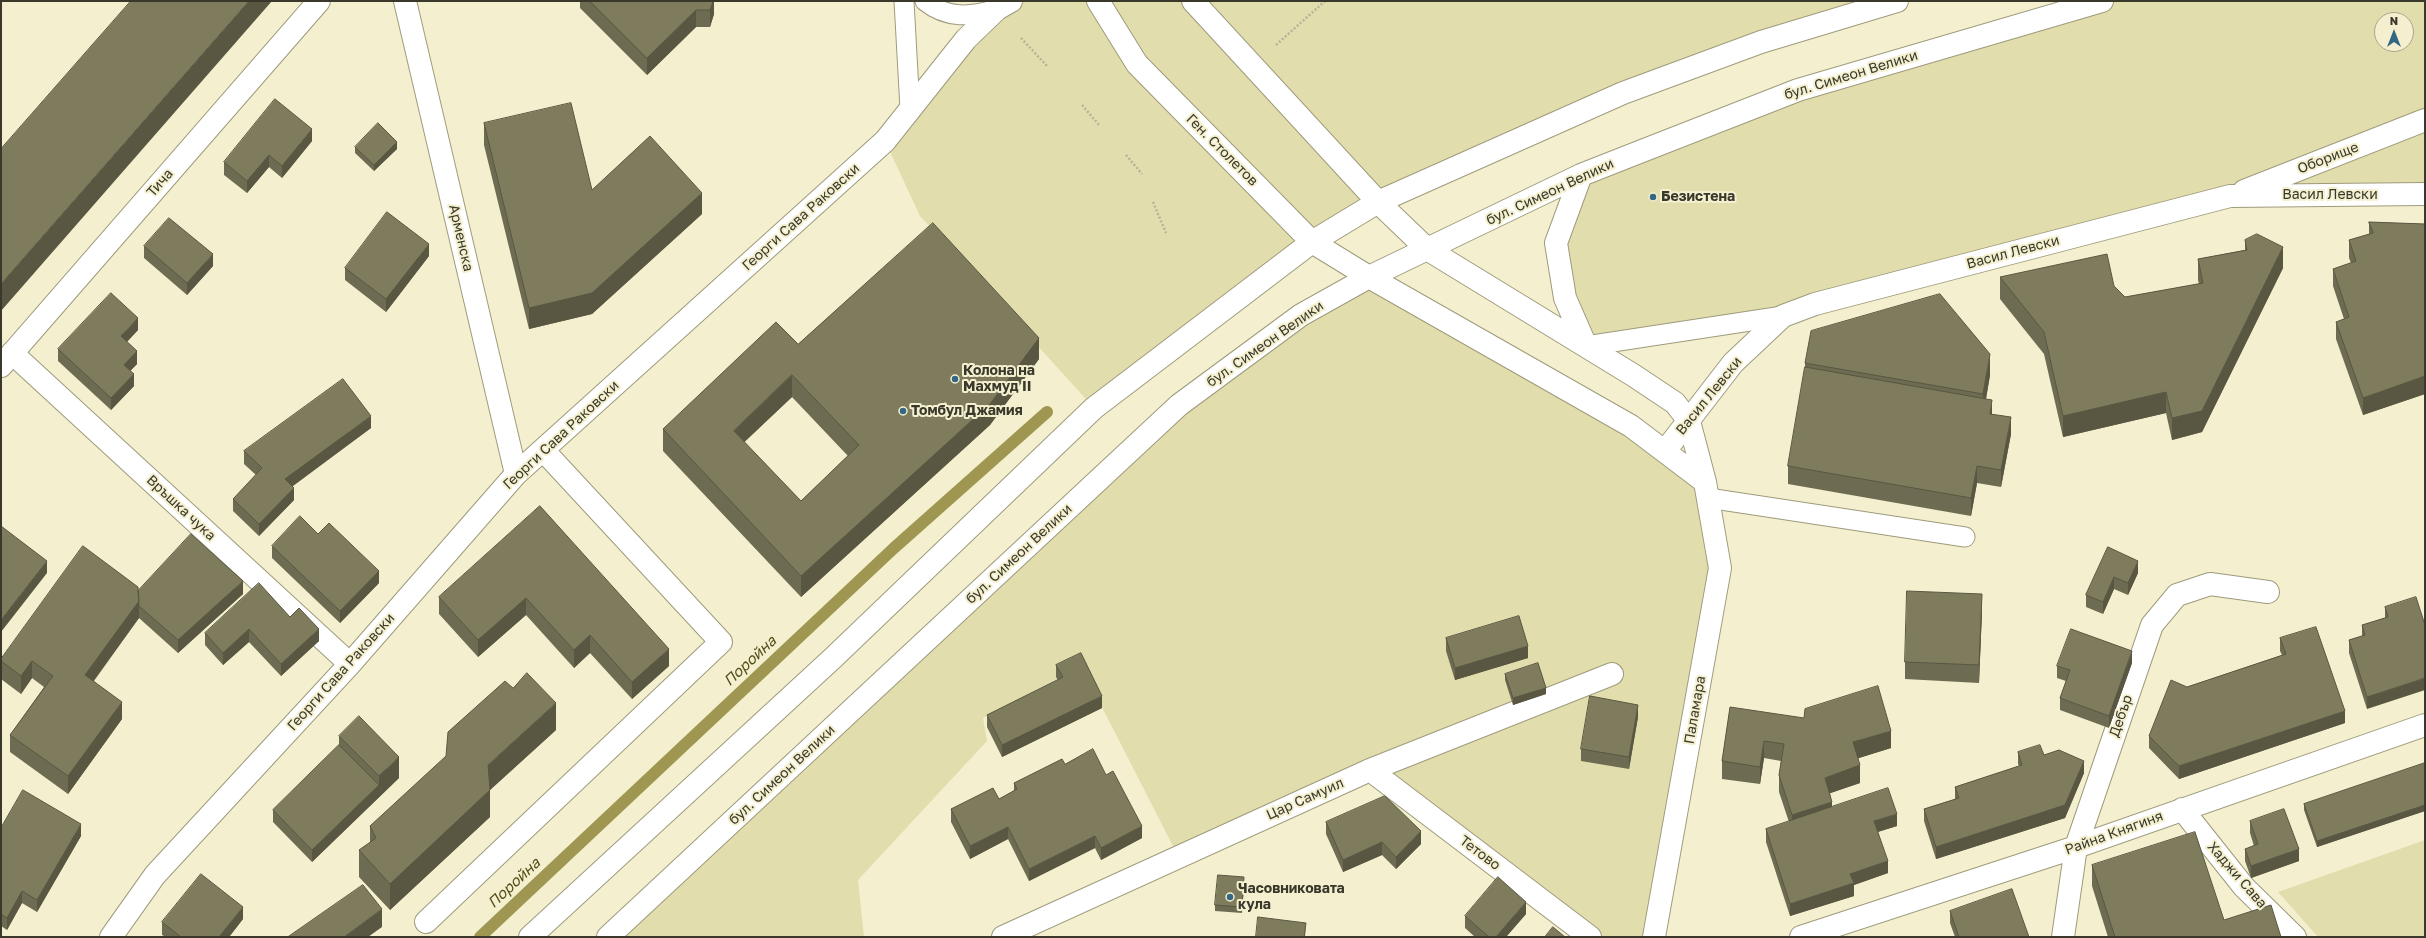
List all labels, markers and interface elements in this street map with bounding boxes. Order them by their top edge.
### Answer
north arrow [2374,12,2414,52]
text: N [2390,14,2398,27]
street label: бул. Симеон Велики [1782,47,1920,103]
street label: Ген. Столетов [1183,111,1261,189]
street label: Оборище [2295,139,2361,177]
street label: бул. Симеон Велики [1484,155,1616,229]
street label: Георги Сава Раковски [739,160,863,274]
street label: Тича [143,166,177,200]
street label: Васил Левски [2282,187,2378,203]
place label: Безистена [1661,189,1735,205]
marker: Безистена [1648,192,1658,202]
street label: Арменска [445,203,477,273]
street label: Васил Левски [1965,232,2061,272]
street label: бул. Симеон Велики [1203,297,1327,391]
street label: Васил Левски [1672,354,1746,438]
place label: Колона на Махмуд II [963,363,1035,396]
marker: Колона на Махмуд II [950,374,960,384]
street label: Георги Сава Раковски [500,377,622,493]
place label: Томбул Джамия [911,403,1023,419]
marker: Томбул Джамия [898,406,908,416]
street label: Връшка чука [143,472,219,544]
street label: бул. Симеон Велики [962,500,1076,608]
street label: Георги Сава Раковски [284,610,398,734]
water label: Поройна [720,632,780,690]
street label: Паламара [1681,675,1709,745]
street label: Дебър [2106,693,2136,739]
street label: бул. Симеон Велики [725,721,839,829]
street label: Цар Самуил [1264,774,1346,824]
street label: Райна Княгиня [2063,807,2165,859]
street label: Тетово [1456,832,1504,874]
street label: Хаджи Сава [2204,839,2270,911]
water label: Поройна [484,854,544,912]
place label: Часовниковата кула [1238,881,1345,914]
marker: Часовниковата кула [1225,892,1235,902]

